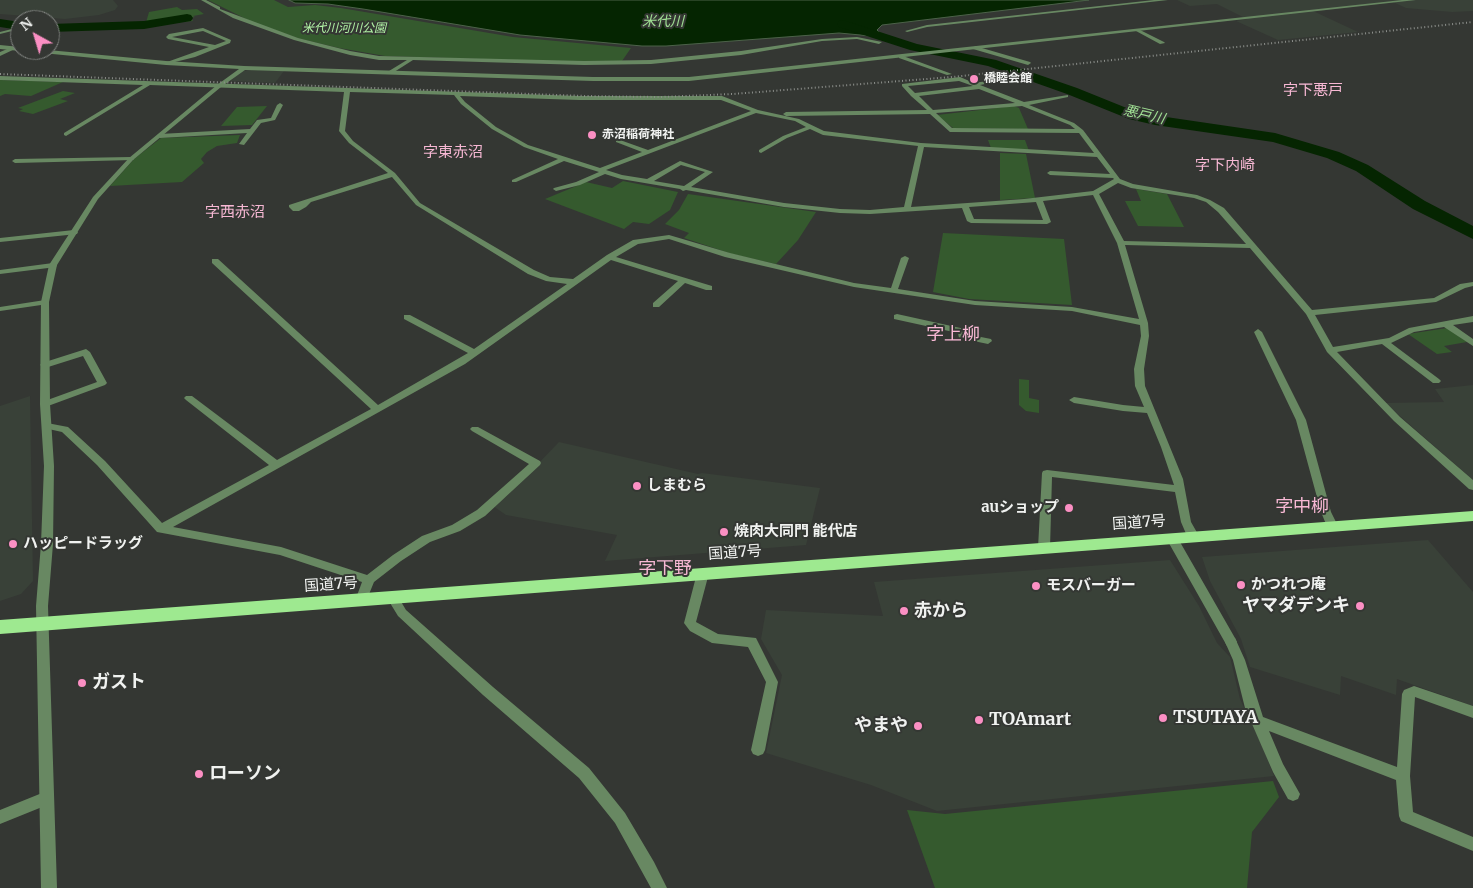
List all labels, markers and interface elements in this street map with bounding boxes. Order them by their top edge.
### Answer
north arrow [10,10,60,60]
text: N [16,14,36,35]
water label: 米代川 [642,14,684,30]
park label: 米代川河川公園 [302,22,386,36]
place label: 橋睦会館 [984,72,1032,86]
marker: 橋睦会館 [968,73,980,85]
district label: 字下悪戸 [1283,82,1343,100]
water label: 悪戸川 [1122,102,1166,128]
place label: 赤沼稲荷神社 [602,128,674,142]
marker: 赤沼稲荷神社 [586,129,598,141]
district label: 字東赤沼 [423,144,483,162]
district label: 字下内崎 [1195,157,1255,175]
district label: 字西赤沼 [205,204,265,222]
district label: 字上柳 [926,324,980,346]
place label: しまむら [647,477,707,495]
marker: しまむら [631,480,643,492]
district label: 字中柳 [1275,496,1329,518]
place label: auショップ [981,499,1059,517]
marker: auショップ [1063,502,1075,514]
street label: 国道7号 [1112,512,1166,534]
place label: 焼肉大同門 能代店 [734,523,858,541]
marker: 焼肉大同門 能代店 [718,526,730,538]
place label: ハッピードラッグ [23,535,143,553]
marker: ハッピードラッグ [7,538,19,550]
street label: 国道7号 [708,542,762,564]
district label: 字下野 [638,558,692,580]
street label: 国道7号 [304,574,358,596]
place label: かつれつ庵 [1251,576,1326,594]
place label: モスバーガー [1046,577,1136,595]
marker: かつれつ庵 [1235,579,1247,591]
marker: モスバーガー [1030,580,1042,592]
place label: ヤマダデンキ [1242,595,1350,617]
place label: 赤から [914,600,968,622]
marker: ヤマダデンキ [1354,600,1366,612]
marker: 赤から [898,605,910,617]
place label: ガスト [92,672,146,694]
marker: ガスト [76,677,88,689]
place label: TSUTAYA [1173,707,1258,729]
place label: TOAmart [989,709,1071,731]
marker: TSUTAYA [1157,712,1169,724]
marker: TOAmart [973,714,985,726]
place label: やまや [854,715,908,737]
marker: やまや [912,720,924,732]
place label: ローソン [209,763,281,785]
marker: ローソン [193,768,205,780]

